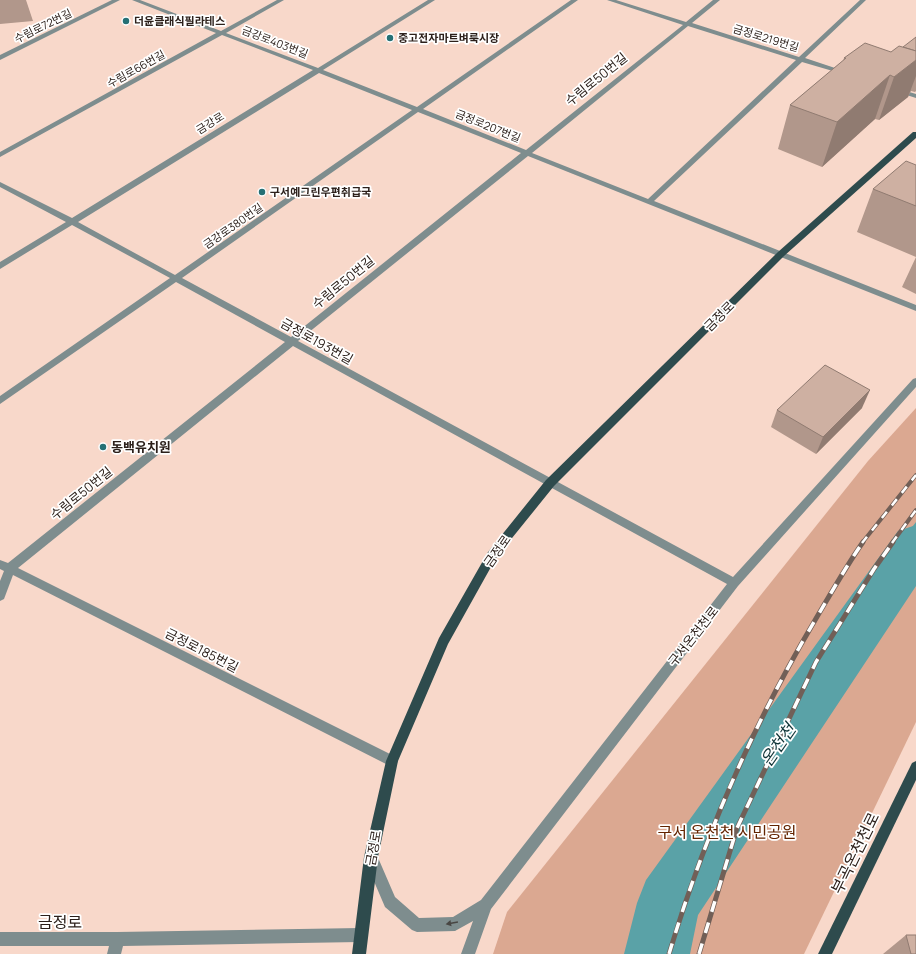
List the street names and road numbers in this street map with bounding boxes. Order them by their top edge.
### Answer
street label: 수림로72번길 [11,5,74,46]
street label: 금정로219번길 [731,20,801,55]
street label: 금강로403번길 [240,22,310,61]
street label: 수림로66번길 [104,46,167,91]
street label: 수림로50번길 [561,48,631,110]
street label: 금정로207번길 [453,106,523,145]
street label: 금강로 [193,108,227,137]
street label: 금강로380번길 [200,199,266,252]
street label: 수림로50번길 [308,251,378,313]
street label: 금정로 [700,297,738,335]
street label: 금정로193번길 [278,314,356,368]
street label: 수림로50번길 [46,462,116,524]
street label: 금정로 [479,531,515,571]
street label: 구서온천천로 [664,602,722,670]
street label: 금정로185번길 [162,624,242,676]
street label: 부곡온천천로 [826,808,884,898]
street label: 금정로 [361,829,385,867]
street label: 금정로 [38,911,82,933]

